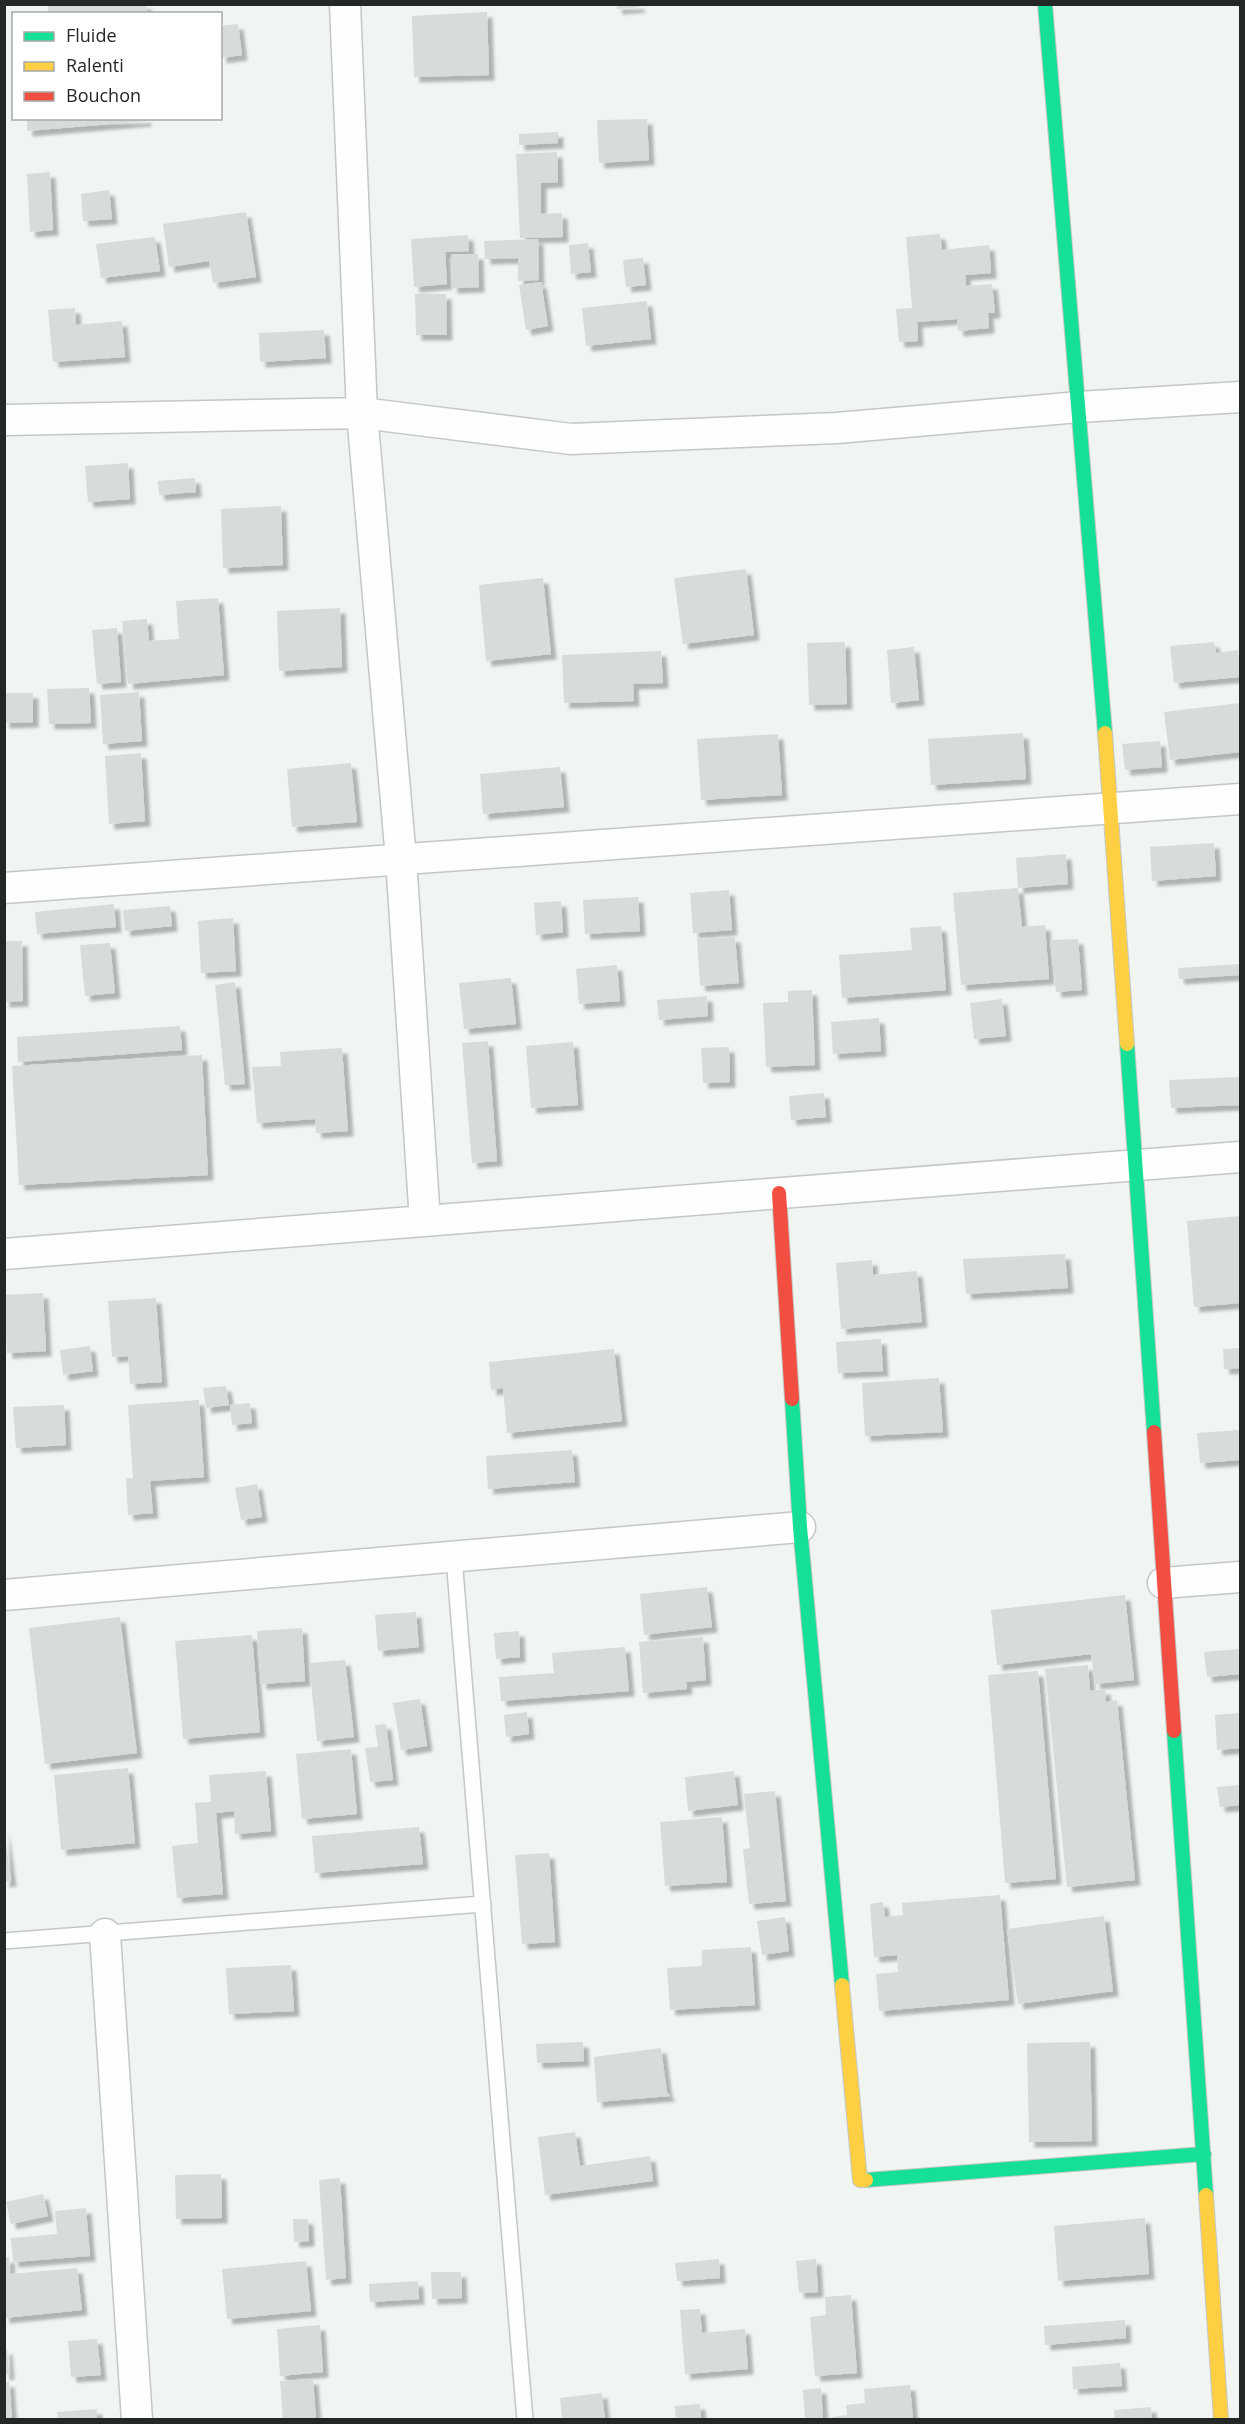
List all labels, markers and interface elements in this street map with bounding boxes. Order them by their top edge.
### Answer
legend [12,12,222,120]
text: Fluide [66,23,117,47]
text: Ralenti [66,53,124,77]
text: Bouchon [66,83,141,107]

